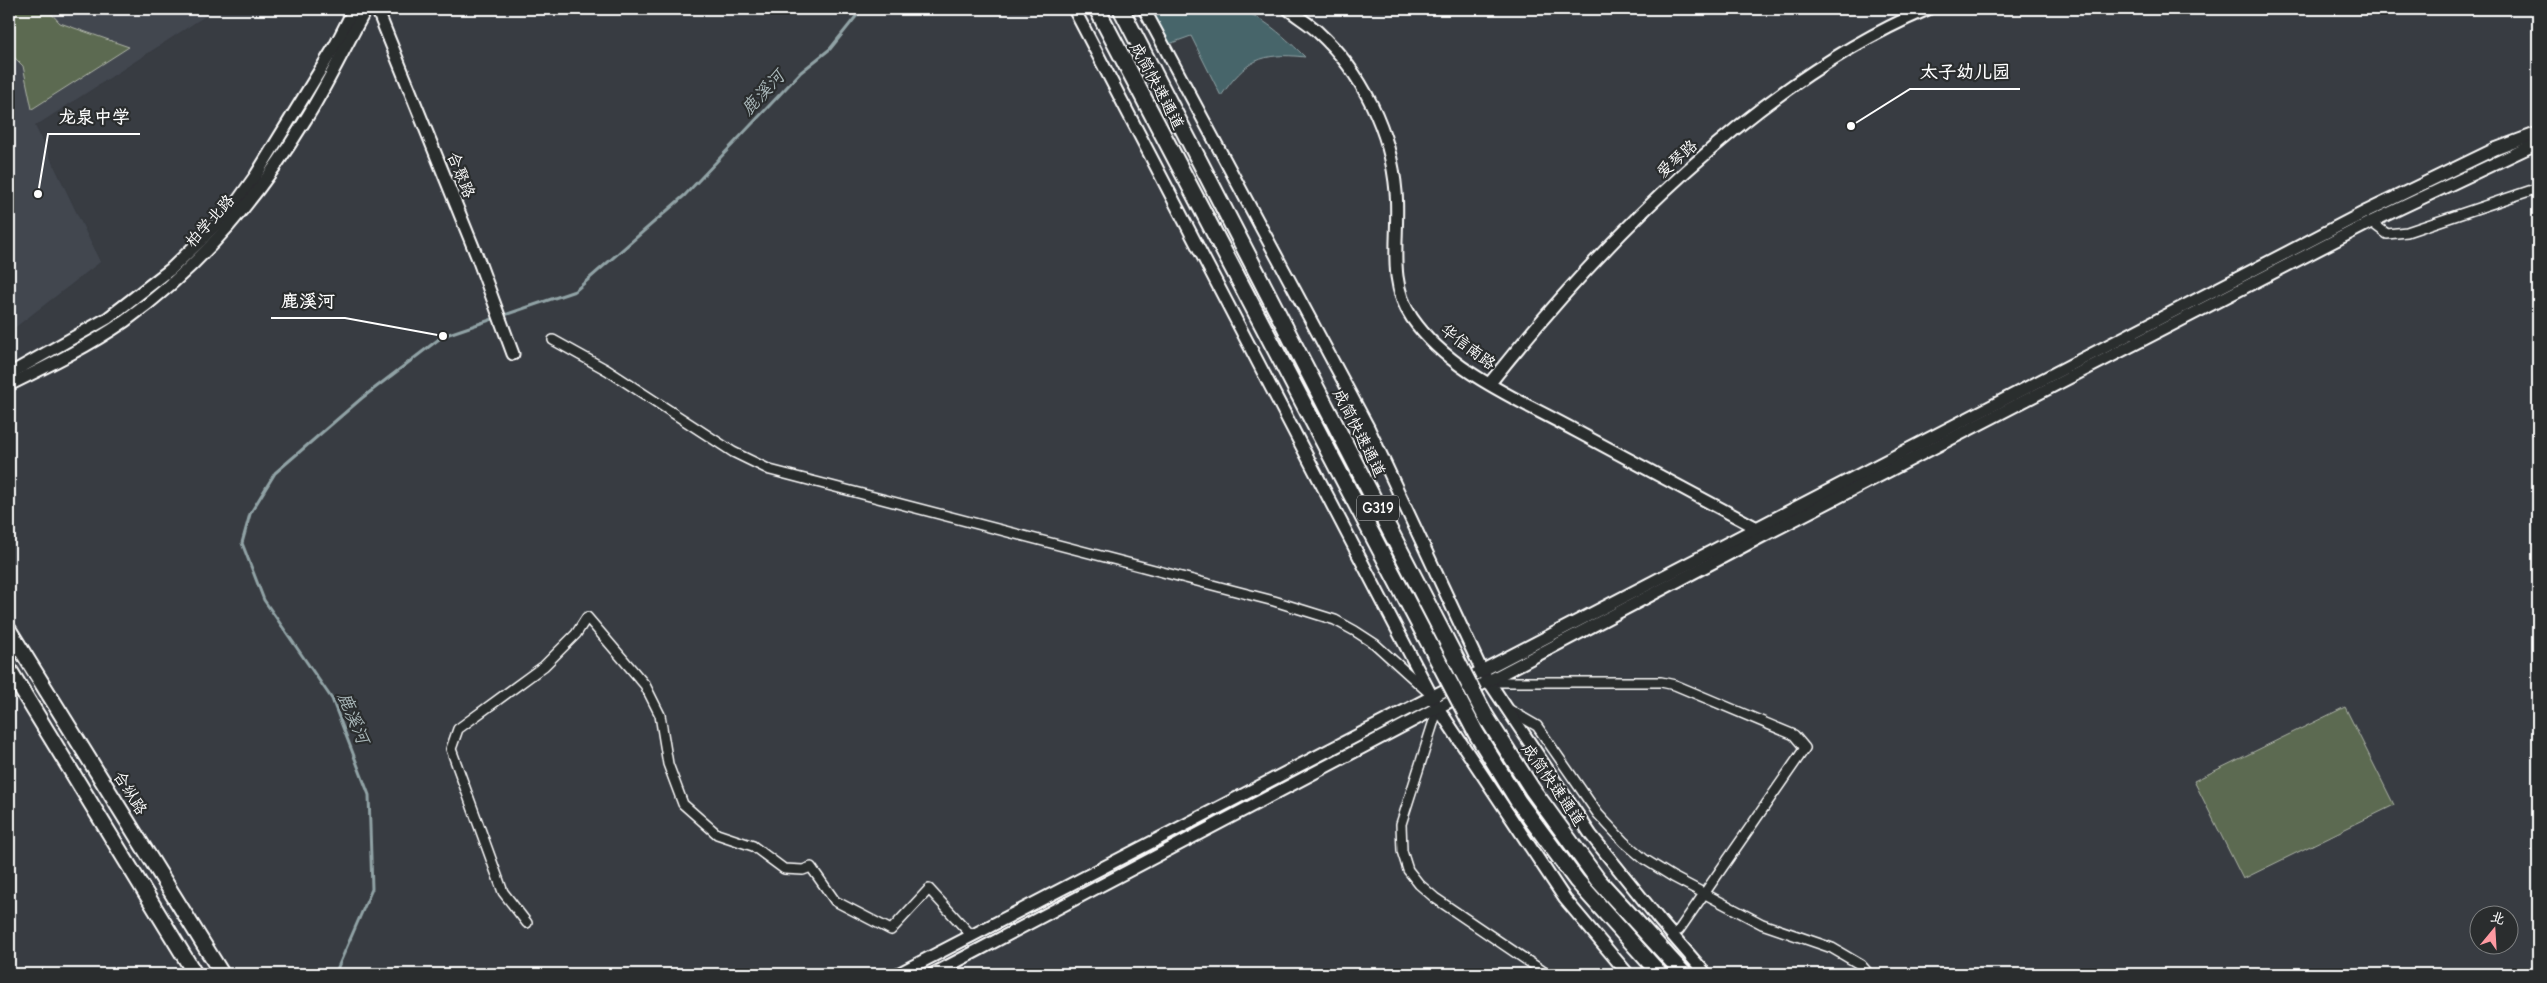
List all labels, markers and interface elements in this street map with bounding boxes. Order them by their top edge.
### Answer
street label: 成简快速通道 [1127,39,1187,133]
callout: 太子幼儿园 [1910,56,2020,89]
text: 太子幼儿园 [1920,62,2010,83]
water label: 鹿溪河 [737,64,791,120]
callout: 龙泉中学 [48,101,140,134]
text: 龙泉中学 [58,107,130,128]
street label: 爱琴路 [1653,136,1701,182]
street label: 合聚路 [444,149,478,201]
street label: 柏学北路 [182,191,238,251]
callout: 鹿溪河 [271,285,345,318]
text: 鹿溪河 [281,291,335,312]
street label: 华信南路 [1437,321,1499,373]
street label: 成简快速通道 [1329,386,1389,480]
road number: G319 [1357,496,1399,520]
water label: 鹿溪河 [333,689,374,750]
street label: 成简快速通道 [1518,741,1588,829]
street label: 合纵路 [110,768,150,818]
north arrow [2470,906,2520,956]
text: 北 [2489,908,2507,928]

